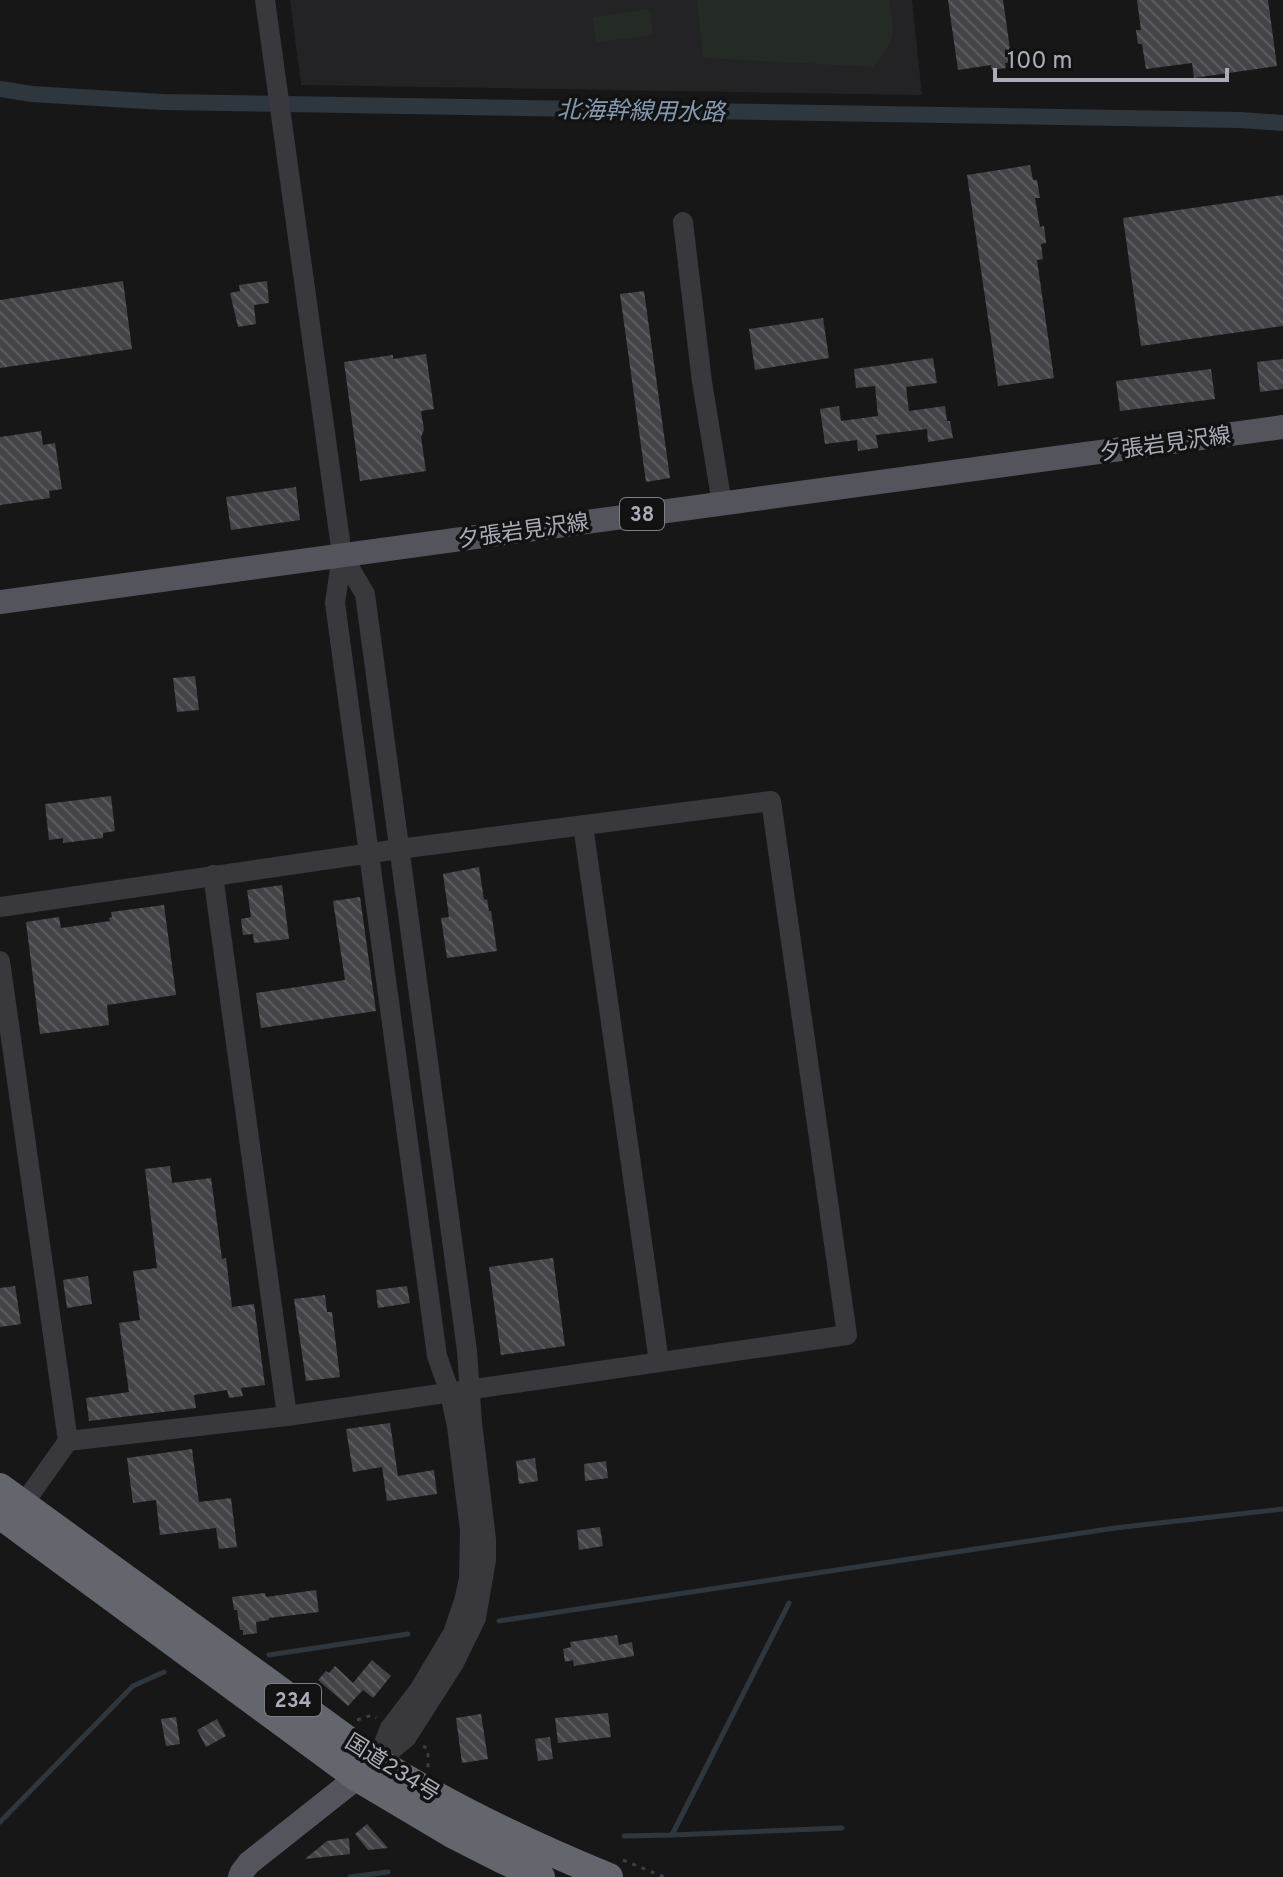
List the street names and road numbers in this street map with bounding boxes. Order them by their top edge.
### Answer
street label: 夕張岩見沢線 [1098,423,1233,468]
road number: 38 [620,498,664,530]
street label: 夕張岩見沢線 [456,510,591,555]
road number: 234 [265,1684,321,1716]
street label: 国道234号 [339,1729,444,1809]

